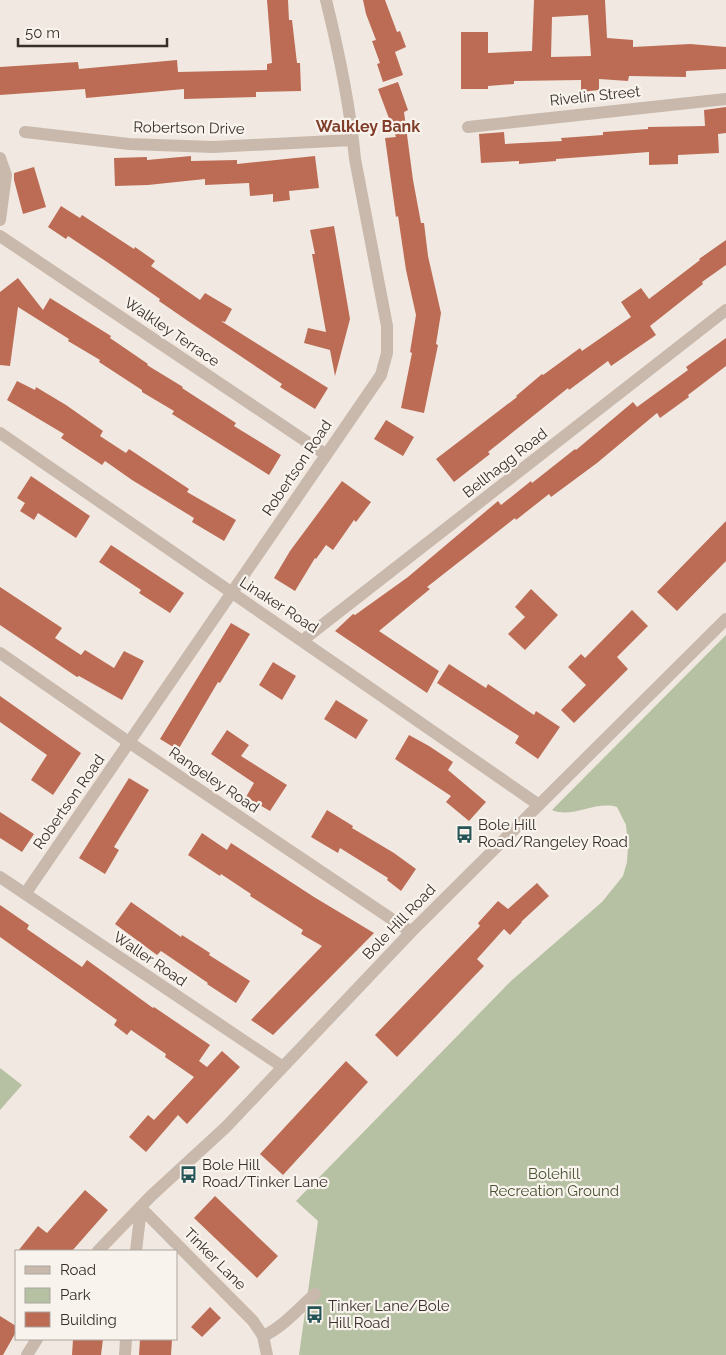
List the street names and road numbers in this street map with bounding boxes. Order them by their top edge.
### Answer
street label: Rivelin Street [549,82,641,110]
street label: Robertson Drive [133,118,245,138]
street label: Walkley Terrace [121,294,223,371]
street label: Robertson Road [258,417,336,519]
street label: Bellhagg Road [459,424,551,502]
street label: Linaker Road [236,573,322,637]
street label: Rangeley Road [165,743,263,817]
street label: Robertson Road [30,751,108,853]
street label: Bole Hill Road [359,881,439,963]
street label: Waller Road [110,928,190,990]
street label: Tinker Lane [180,1224,250,1294]

